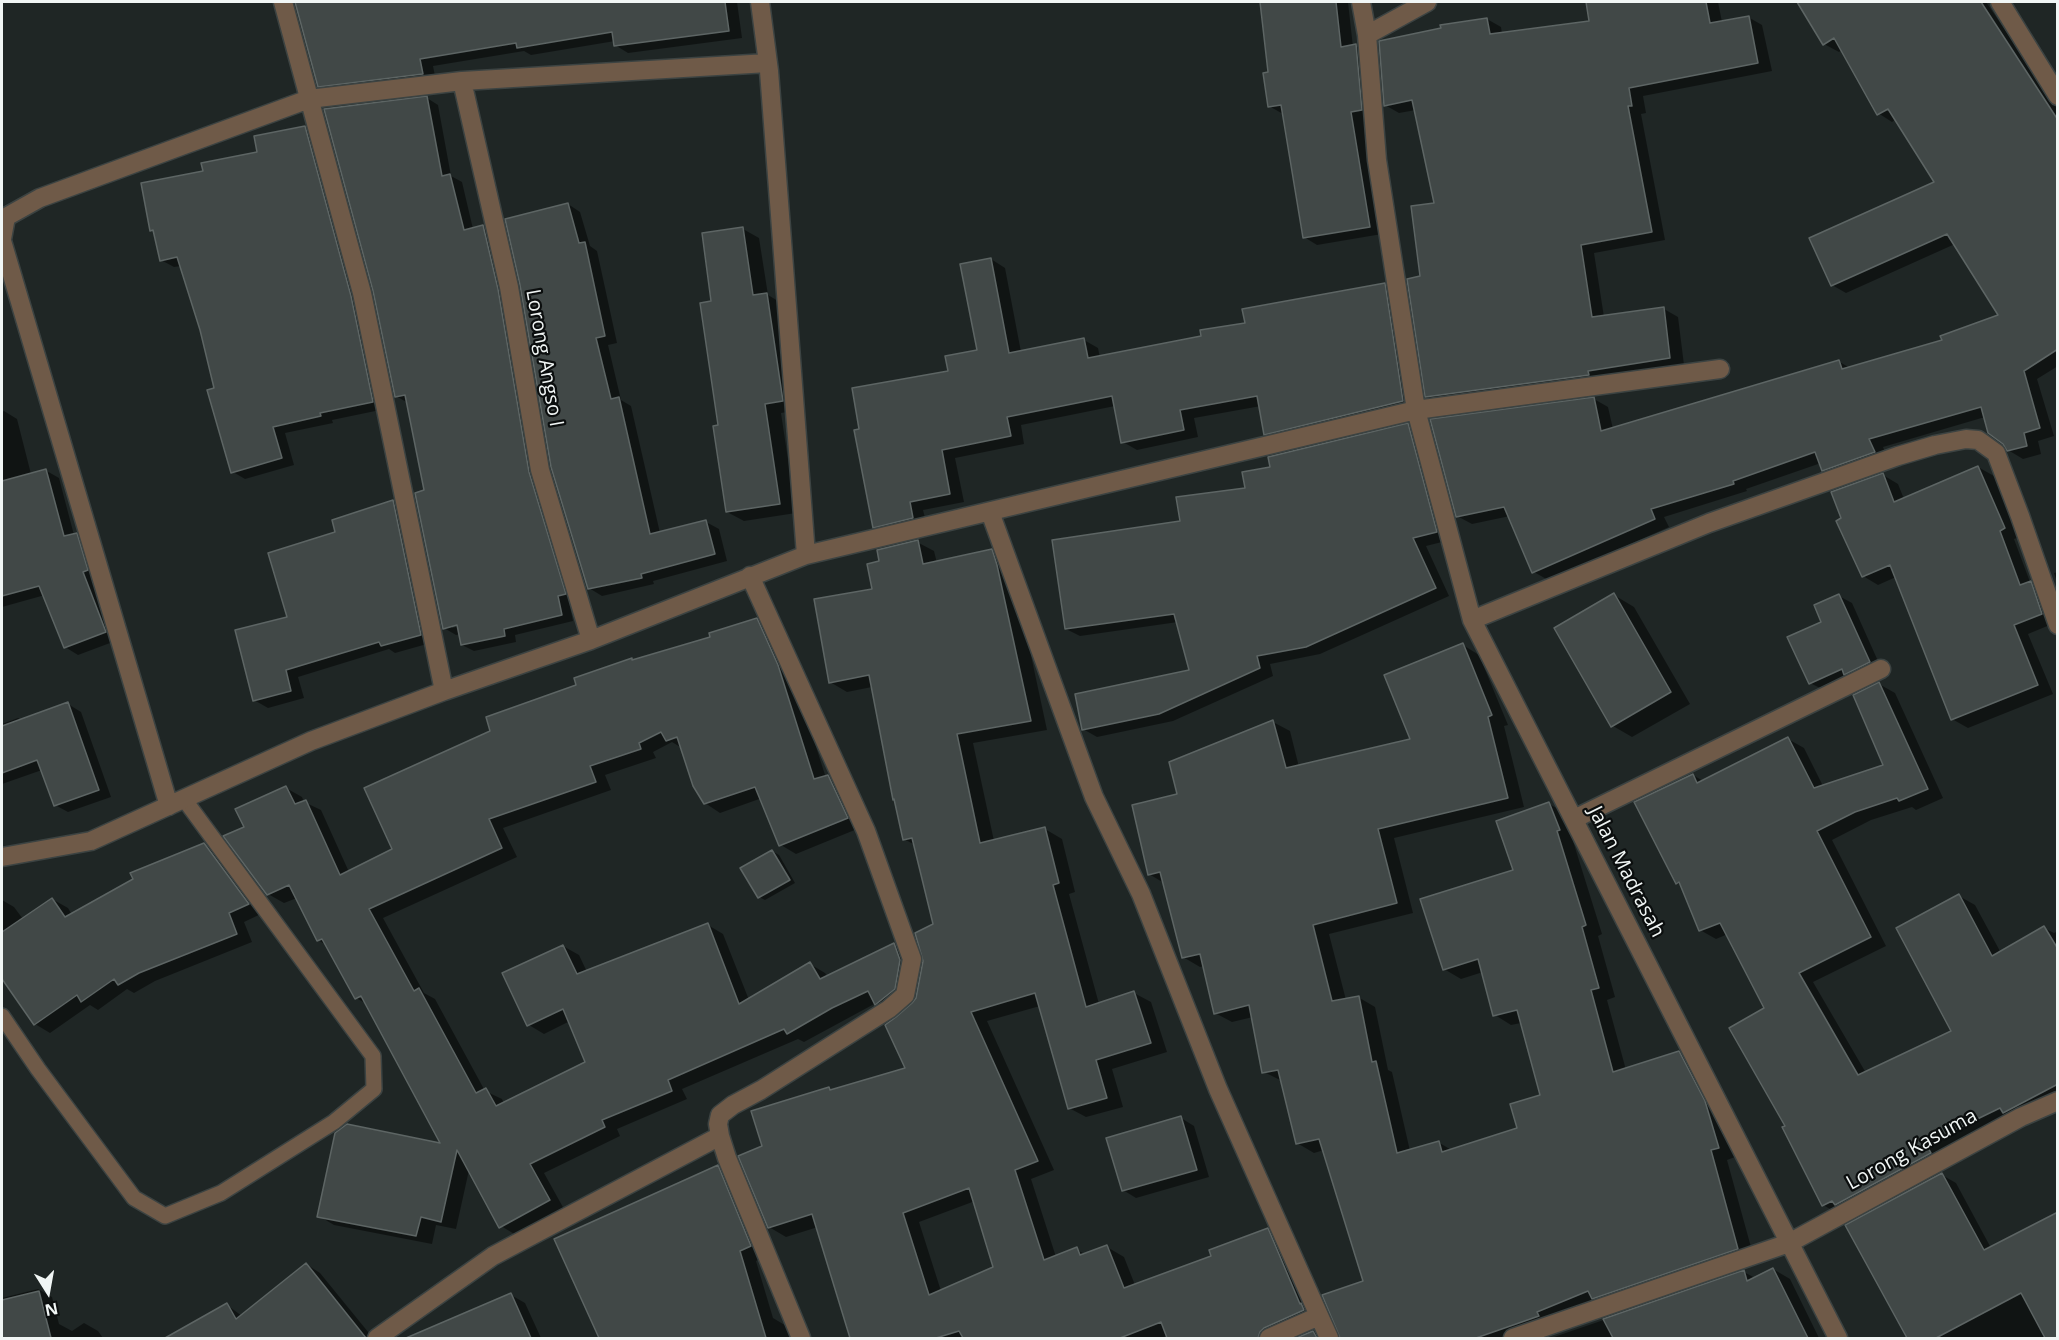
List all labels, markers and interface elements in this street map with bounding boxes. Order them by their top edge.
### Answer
street label: Lorong Angso I [520,287,568,429]
street label: Jalan Madrasah [1583,803,1669,941]
street label: Lorong Kasuma [1842,1104,1982,1196]
north arrow [18,1262,78,1322]
text: N [43,1298,60,1322]

